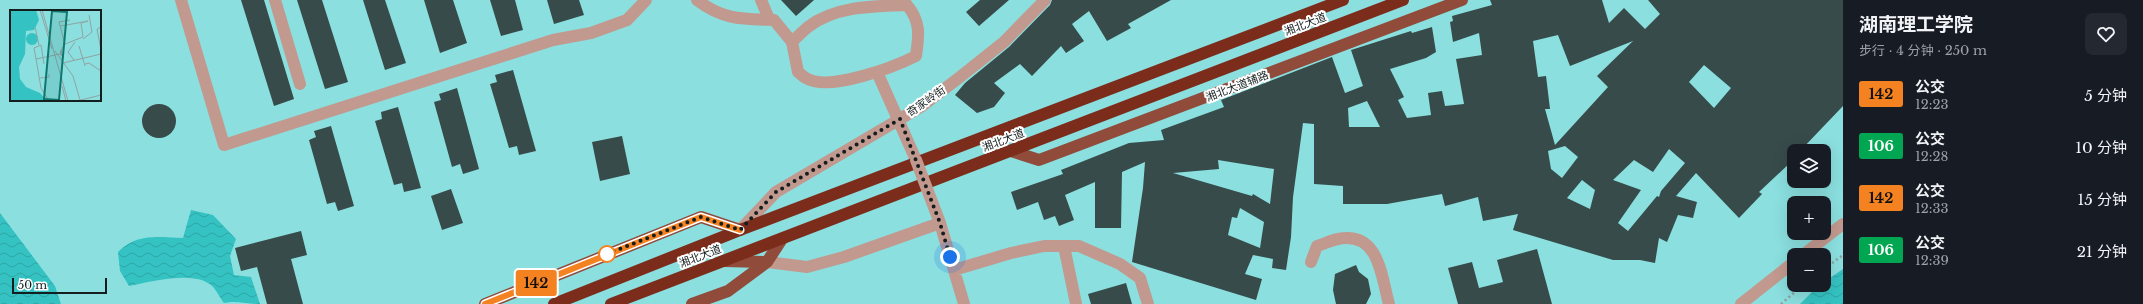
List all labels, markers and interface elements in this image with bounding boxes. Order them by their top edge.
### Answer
inset map [10,10,101,101]
street label: 湘北大道 [1282,10,1328,38]
text: 湖南理工学院 [1859,13,1973,36]
button: heart [2085,13,2127,55]
text: 步行 · 4 分钟 · 250 m [1859,42,1987,59]
street label: 湘北大道辅路 [1204,68,1270,104]
text: 公交 [1915,77,1945,96]
street label: 奇家岭街 [904,83,948,119]
text: 142 [1869,85,1893,103]
text: 5 分钟 [2084,86,2127,105]
text: 12:23 [1915,96,1949,113]
street label: 湘北大道 [980,126,1026,154]
text: 公交 [1915,129,1945,148]
text: 106 [1868,137,1894,155]
text: 10 分钟 [2075,138,2127,157]
map controls [1787,144,1831,292]
button: layers [1787,144,1831,188]
text: 12:28 [1915,148,1948,165]
text: 公交 [1915,181,1945,200]
text: 142 [1869,189,1893,207]
text: 15 分钟 [2077,190,2127,209]
button: + [1787,196,1831,240]
text: 12:33 [1915,200,1949,217]
text: 公交 [1915,233,1945,252]
text: 106 [1868,241,1894,259]
street label: 湘北大道 [677,242,723,270]
text: 21 分钟 [2077,242,2127,261]
unlabelled marker [598,245,616,263]
your location [940,247,960,267]
button: − [1787,248,1831,292]
text: 12:39 [1915,252,1949,269]
line badge: 142 [513,270,559,296]
text: 142 [524,274,548,292]
scale bar [12,276,107,295]
text: 50 m [18,278,47,292]

